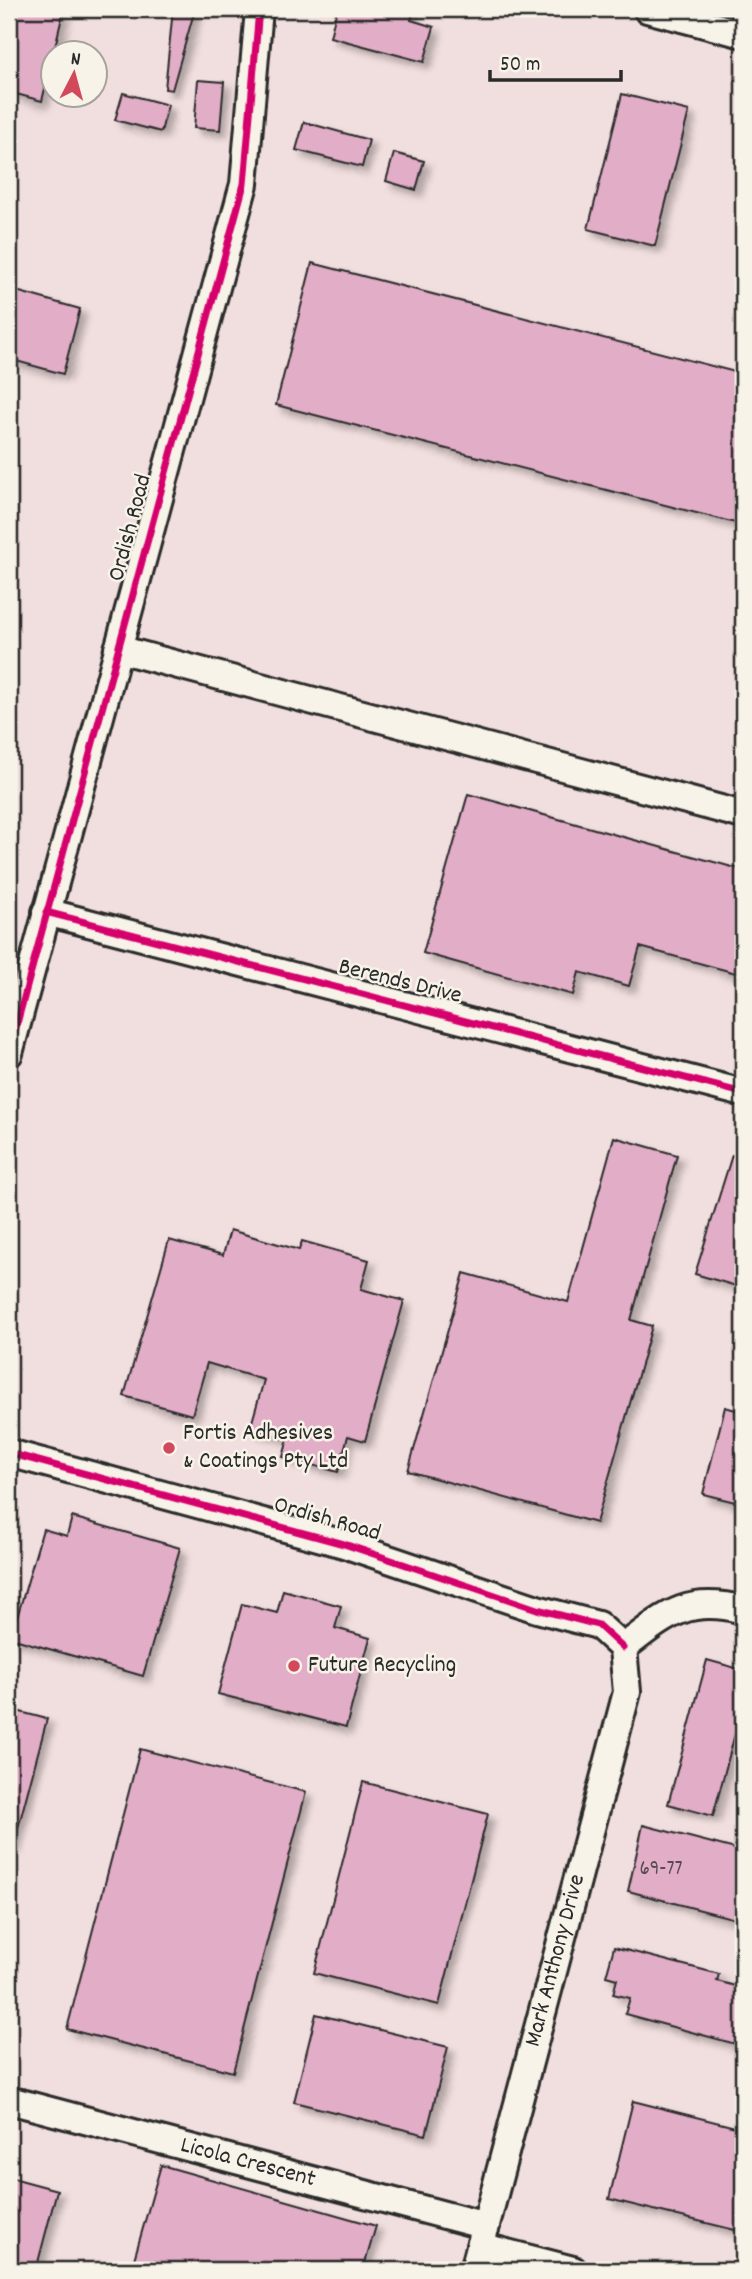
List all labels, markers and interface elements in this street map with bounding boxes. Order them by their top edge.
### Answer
north arrow [38,38,108,108]
scale bar [490,38,621,82]
text: N [69,47,81,74]
text: 50 m [500,51,540,81]
street label: Ordish Road [100,471,162,585]
street label: Berends Drive [335,950,465,1014]
place label: Fortis Adhesives & Coatings Pty Ltd [183,1417,348,1479]
marker: Fortis Adhesives & Coatings Pty Ltd [161,1440,177,1456]
street label: Ordish Road [270,1489,384,1551]
place label: Future Recycling [308,1649,456,1683]
marker: Future Recycling [286,1658,302,1674]
house number: 69-77 [639,1855,683,1885]
street label: Mark Anthony Drive [517,1871,595,2051]
street label: Licola Crescent [176,2129,319,2197]

